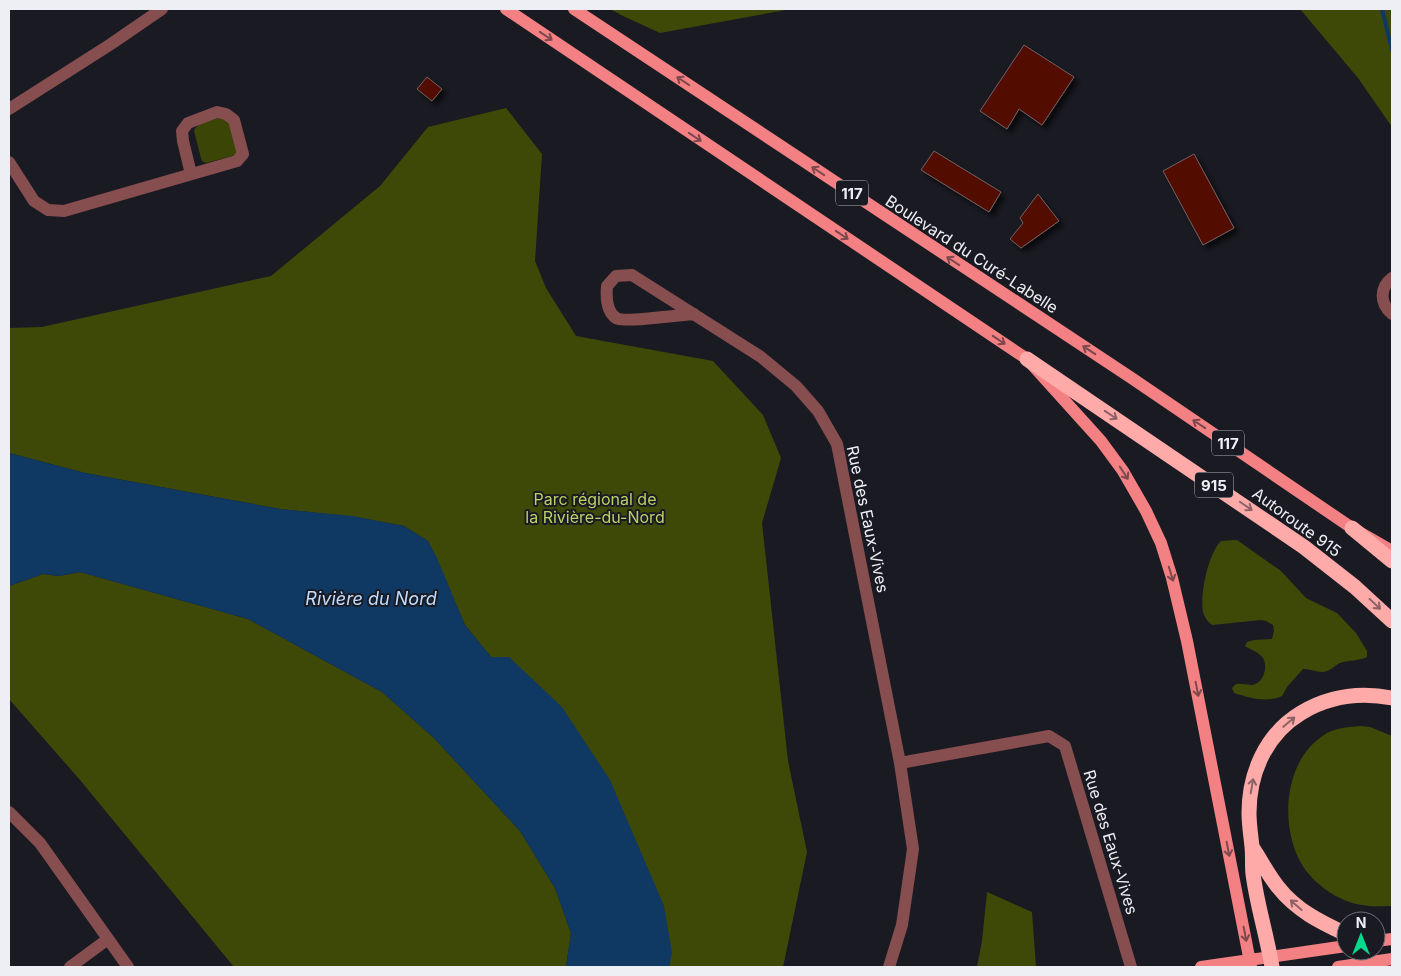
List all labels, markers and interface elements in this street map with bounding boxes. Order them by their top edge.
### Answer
one-way arrow [539,31,553,41]
one-way arrow [676,76,690,86]
one-way arrow [688,132,702,142]
one-way arrow [811,166,825,176]
road number: 117 [836,180,868,206]
street label: Boulevard du Curé-Labelle [882,191,1062,317]
one-way arrow [834,230,848,240]
one-way arrow [947,256,961,266]
one-way arrow [991,335,1005,345]
one-way arrow [1082,345,1096,355]
one-way arrow [1104,410,1118,421]
one-way arrow [1192,419,1206,429]
road number: 117 [1212,430,1244,456]
street label: Rue des Eaux-Vives [843,444,893,594]
one-way arrow [1119,466,1129,480]
road number: 915 [1195,472,1233,498]
street label: Autoroute 915 [1249,483,1345,561]
park label: Parc régional de la Rivière-du-Nord [525,489,665,527]
one-way arrow [1239,501,1253,511]
one-way arrow [1167,566,1176,582]
water label: Rivière du Nord [305,588,437,609]
one-way arrow [1369,598,1382,610]
one-way arrow [1193,681,1202,697]
one-way arrow [1282,716,1295,728]
street label: Rue des Eaux-Vives [1080,767,1142,917]
one-way arrow [1247,778,1257,794]
one-way arrow [1223,840,1233,856]
one-way arrow [1289,899,1302,911]
north arrow [1336,911,1386,961]
text: N [1356,914,1366,931]
one-way arrow [1240,925,1250,941]

